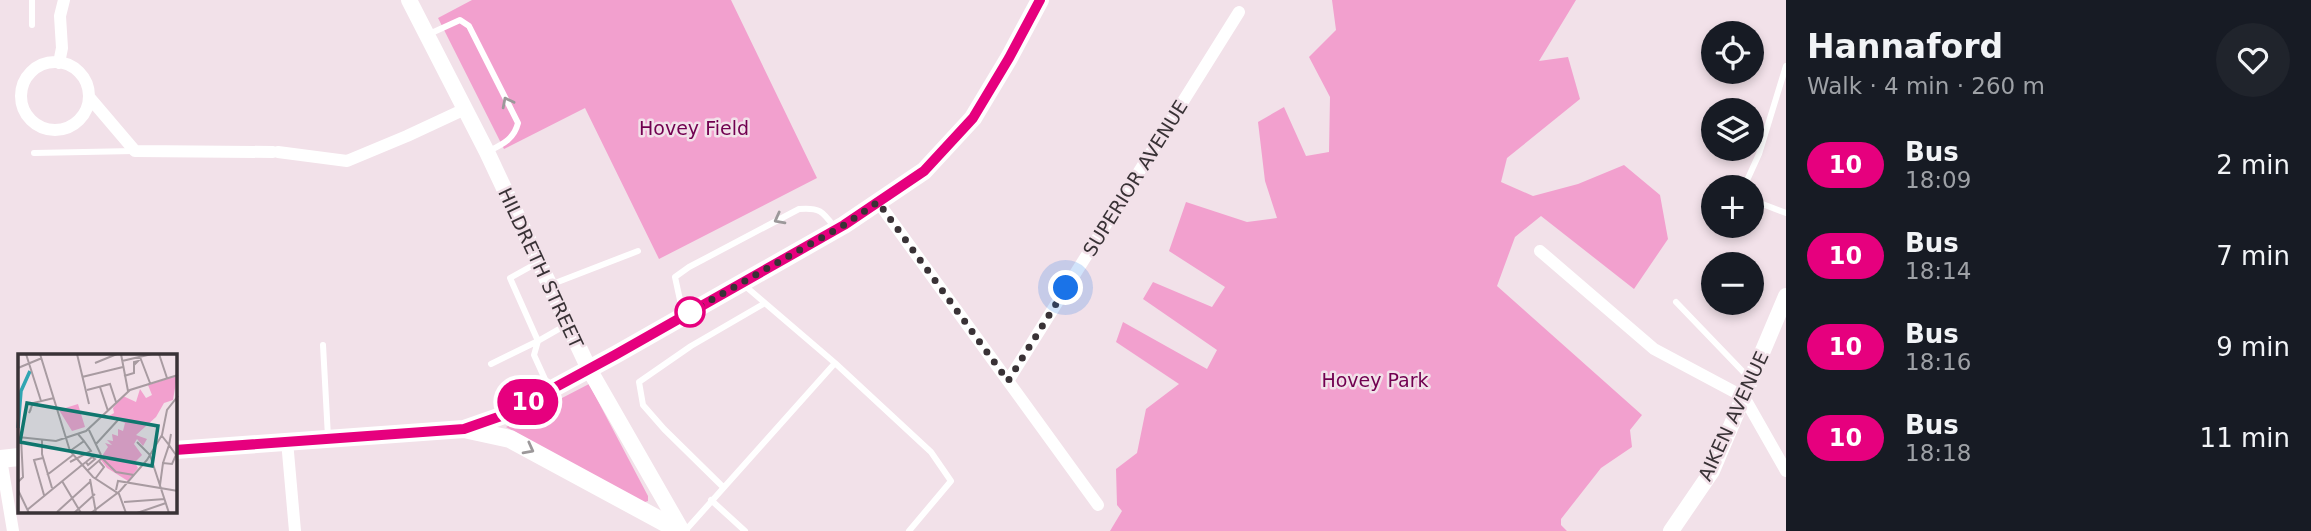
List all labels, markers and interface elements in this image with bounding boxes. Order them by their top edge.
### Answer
map controls [1701,21,1764,315]
button: locate [1701,21,1764,84]
button: heart [2216,23,2290,97]
text: Hannaford [1807,27,2003,66]
text: Walk · 4 min · 260 m [1807,73,2045,99]
street label: SUPERIOR AVENUE [1078,96,1192,260]
one-way arrow [502,97,516,109]
button: layers [1701,98,1764,161]
park label: Hovey Field [639,117,749,139]
text: Bus [1905,137,1959,167]
text: 2 min [2216,150,2290,180]
text: 10 [1829,151,1862,179]
text: 18:09 [1905,167,1971,193]
button: + [1701,175,1764,238]
street label: HILDRETH STREET [494,184,588,352]
one-way arrow [774,211,787,224]
text: Bus [1905,228,1959,258]
text: 7 min [2216,241,2290,271]
text: 10 [1829,242,1862,270]
button: − [1701,252,1764,315]
text: 18:14 [1905,258,1971,284]
your location [1048,270,1083,305]
unlabelled marker [675,297,705,327]
text: Bus [1905,319,1959,349]
text: 9 min [2216,332,2290,362]
text: 10 [1829,333,1862,361]
street label: AIKEN AVENUE [1693,348,1773,484]
text: 18:16 [1905,349,1971,375]
inset map [18,354,177,514]
park label: Hovey Park [1321,369,1429,391]
line badge: 10 [496,379,560,425]
text: 10 [511,388,545,416]
text: Bus [1905,410,1959,440]
text: 11 min [2200,423,2290,453]
text: 10 [1829,424,1862,452]
text: 18:18 [1905,440,1971,466]
one-way arrow [521,441,534,454]

